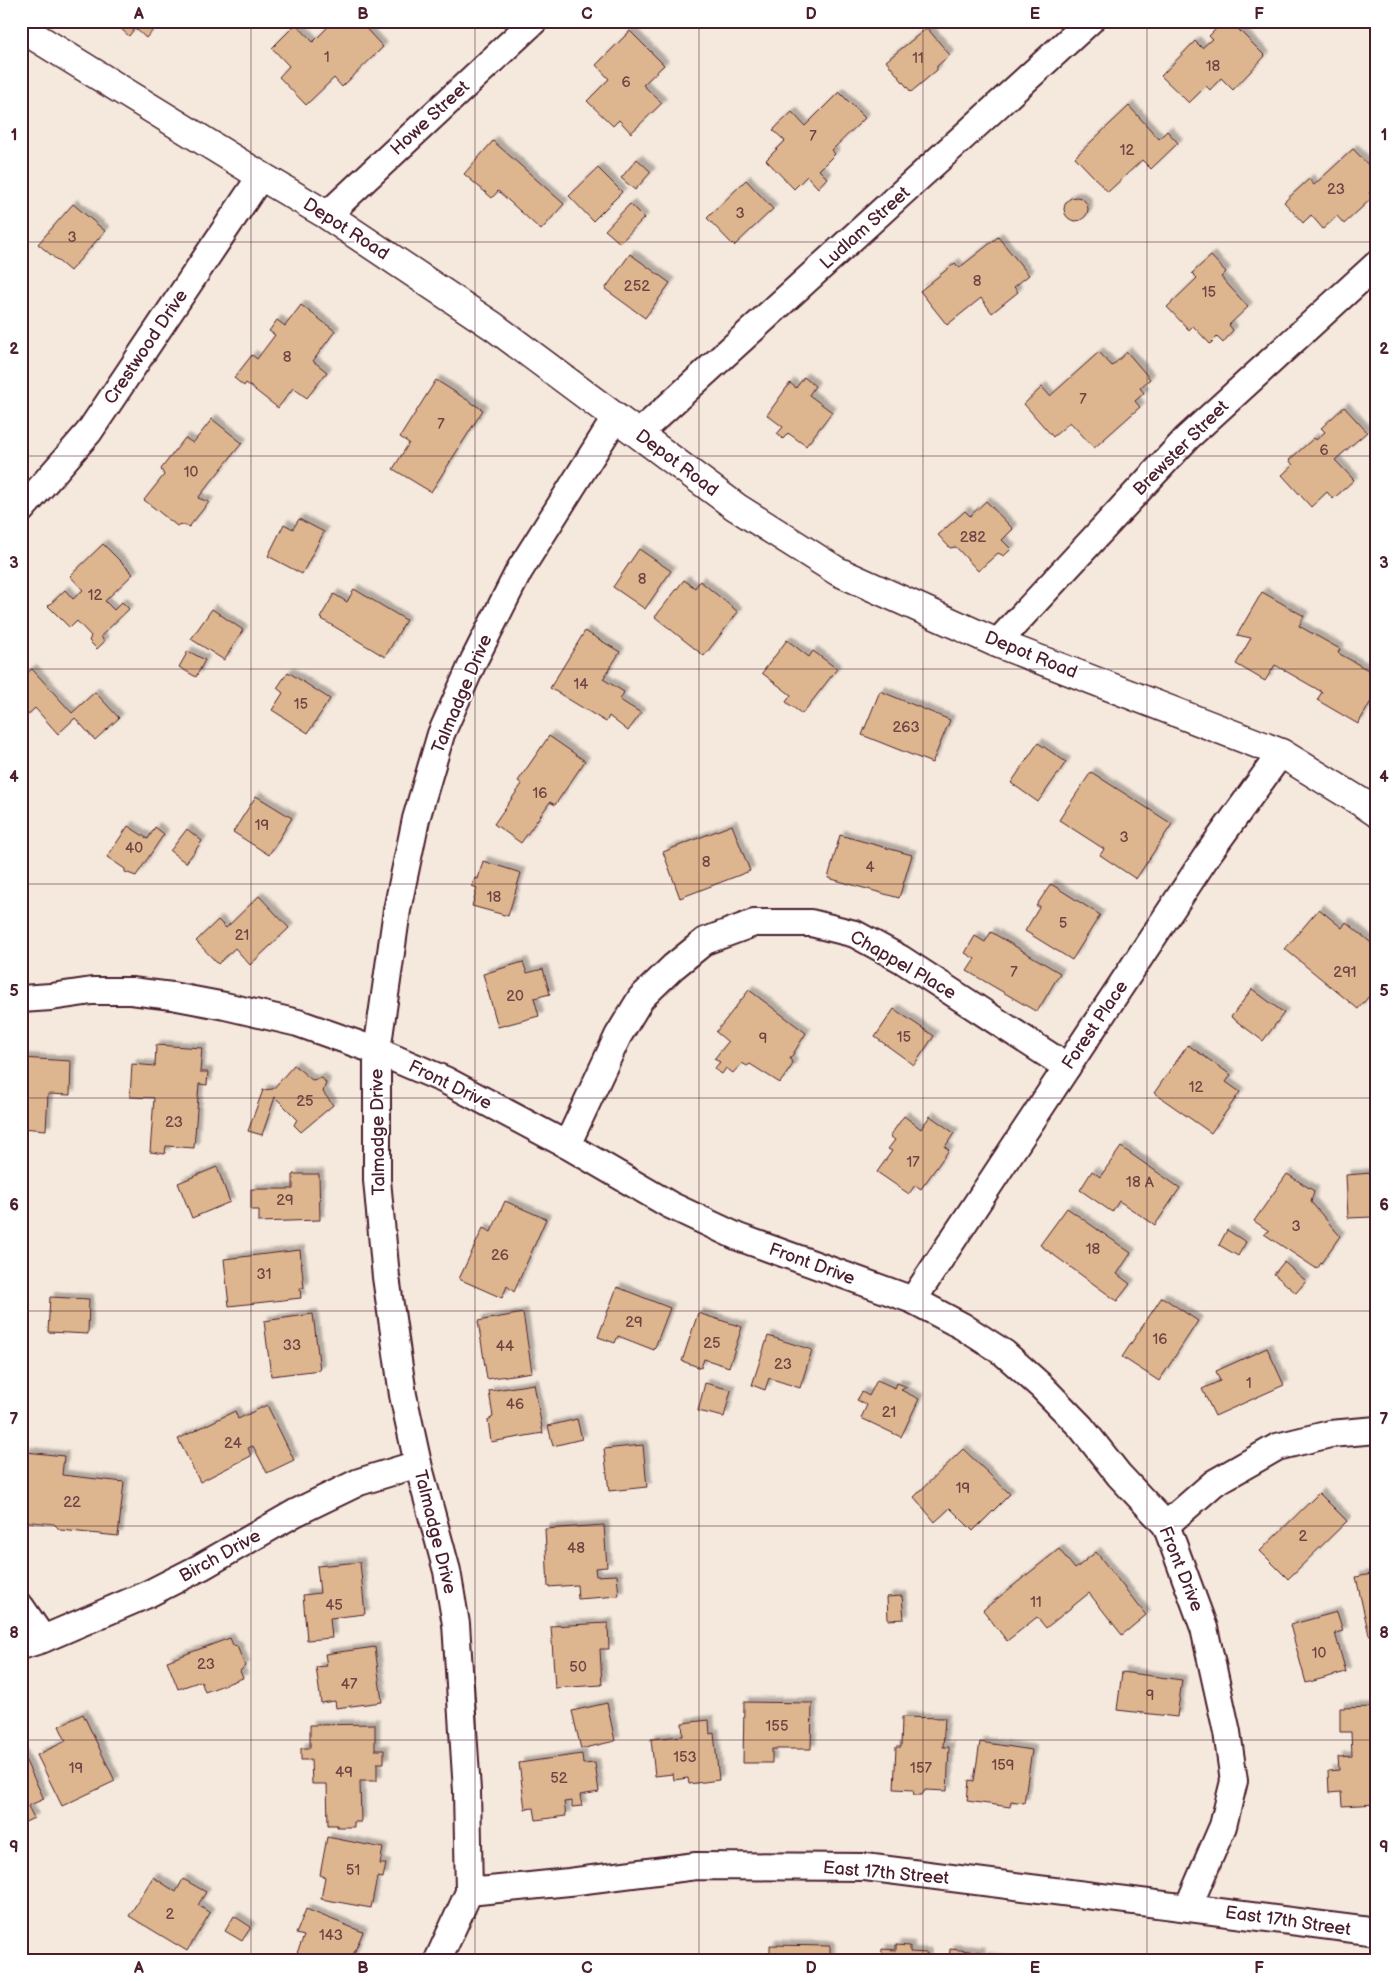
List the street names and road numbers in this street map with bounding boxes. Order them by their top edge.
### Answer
street label: Howe Street [386,76,474,160]
street label: Ludlam Street [816,182,915,274]
street label: Depot Road [299,194,393,264]
street label: Crestwood Drive [100,285,192,408]
street label: Brewster Street [1129,396,1233,500]
street label: Depot Road [632,425,722,501]
street label: Depot Road [982,627,1080,683]
street label: Talmadge Drive [428,631,497,756]
street label: Chappel Place [846,926,960,1004]
street label: Forest Place [1058,977,1132,1073]
street label: Front Drive [405,1056,495,1114]
street label: Talmadge Drive [366,1068,390,1196]
street label: Front Drive [766,1239,858,1289]
street label: Talmadge Drive [409,1468,461,1596]
street label: Front Drive [1154,1523,1208,1615]
street label: Birch Drive [176,1525,264,1587]
street label: East 17th Street [822,1857,950,1889]
street label: East 17th Street [1224,1902,1353,1940]

